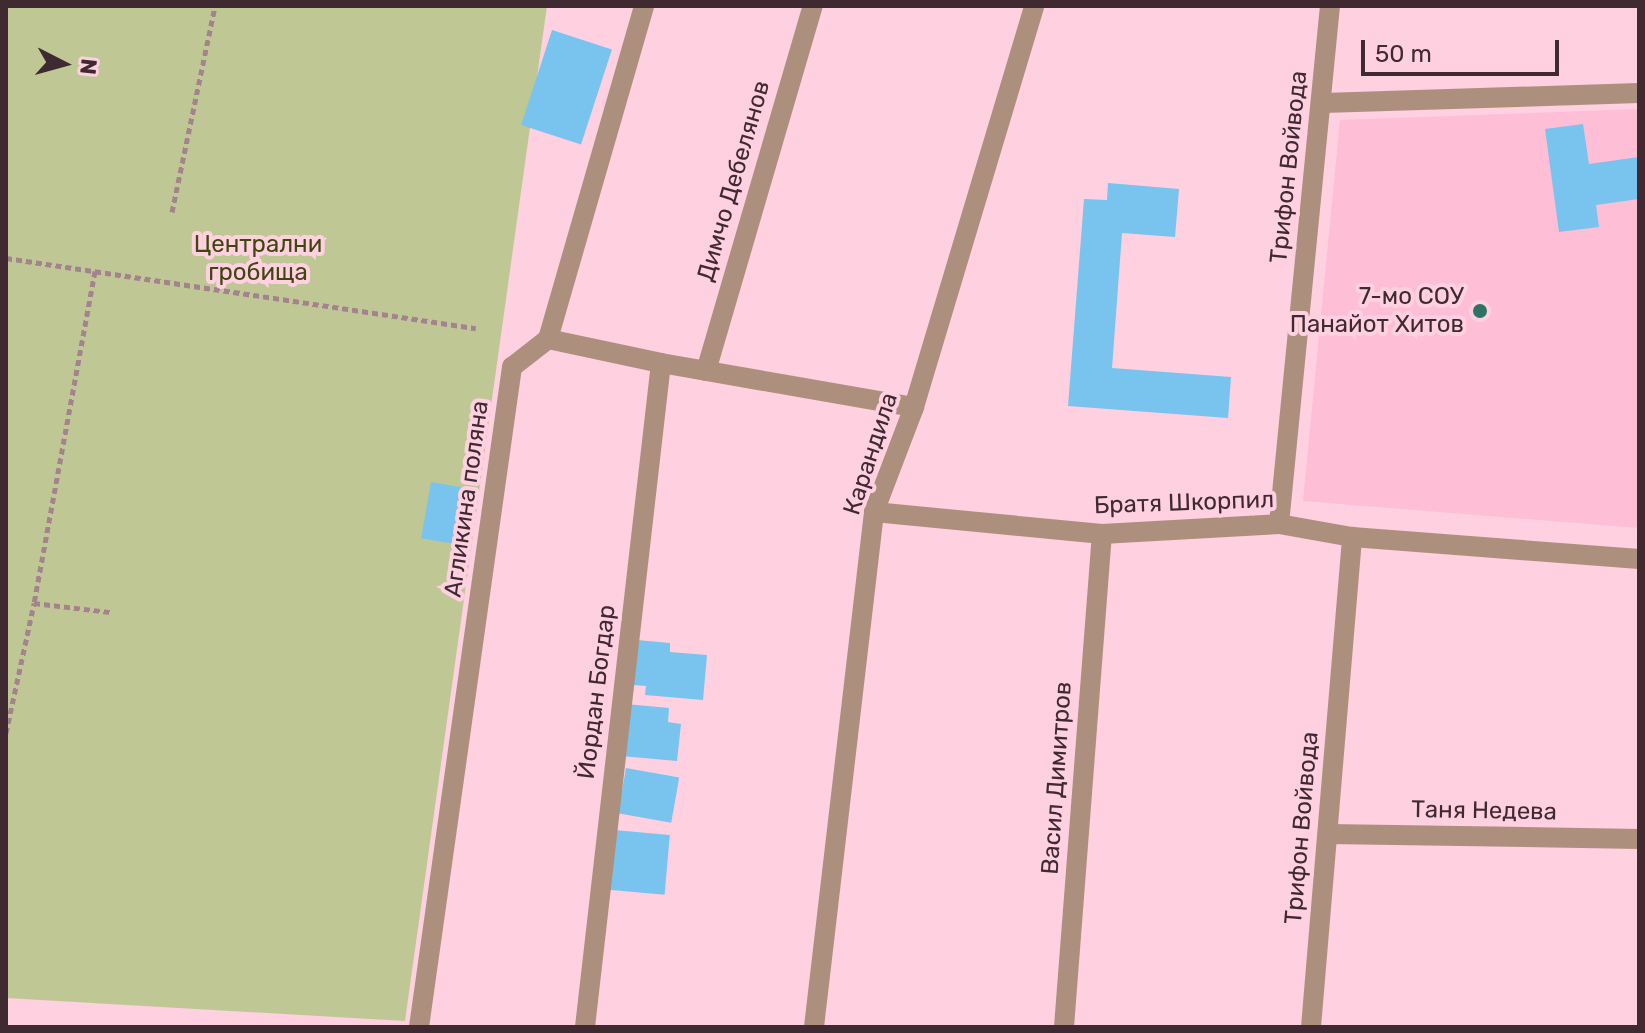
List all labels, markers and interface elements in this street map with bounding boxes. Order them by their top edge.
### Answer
north arrow [24,24,104,104]
scale bar [1365,24,1563,74]
text: 50 m [1375,40,1432,68]
text: N [74,57,103,76]
street label: Трифон Войвода [1265,69,1313,265]
street label: Димчо Дебелянов [692,77,776,285]
park label: Централни гробища [194,231,322,287]
place label: 7-мо СОУ Панайот Хитов [1290,283,1464,339]
marker: 7-мо СОУ Панайот Хитов [1471,302,1489,320]
street label: Карандила [838,389,904,519]
street label: Агликина поляна [439,399,495,599]
street label: Братя Шкорпил [1093,485,1275,521]
street label: Йордан Богдар [572,603,622,781]
street label: Васил Димитров [1036,681,1078,875]
street label: Трифон Войвода [1279,730,1325,926]
street label: Таня Недева [1411,795,1557,827]

